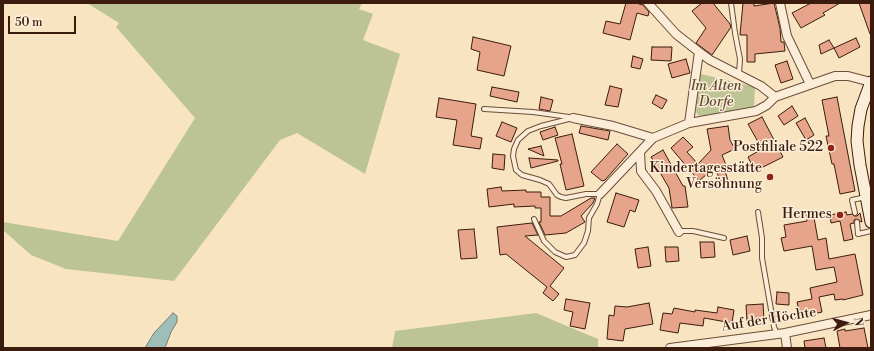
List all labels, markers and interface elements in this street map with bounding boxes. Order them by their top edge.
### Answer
scale bar [10,8,78,34]
text: 50 m [15,15,43,30]
park label: Im Alten Dorfe [691,79,741,112]
place label: Postfiliale 522 [733,140,823,156]
marker: Postfiliale 522 [826,143,836,153]
place label: Kindertagesstätte Versöhnung [649,161,762,194]
marker: Kindertagesstätte Versöhnung [765,172,775,182]
place label: Hermes [782,207,832,223]
marker: Hermes [835,210,845,220]
north arrow [826,303,866,343]
street label: Auf der Höchte [720,304,818,336]
text: N [851,317,865,327]

